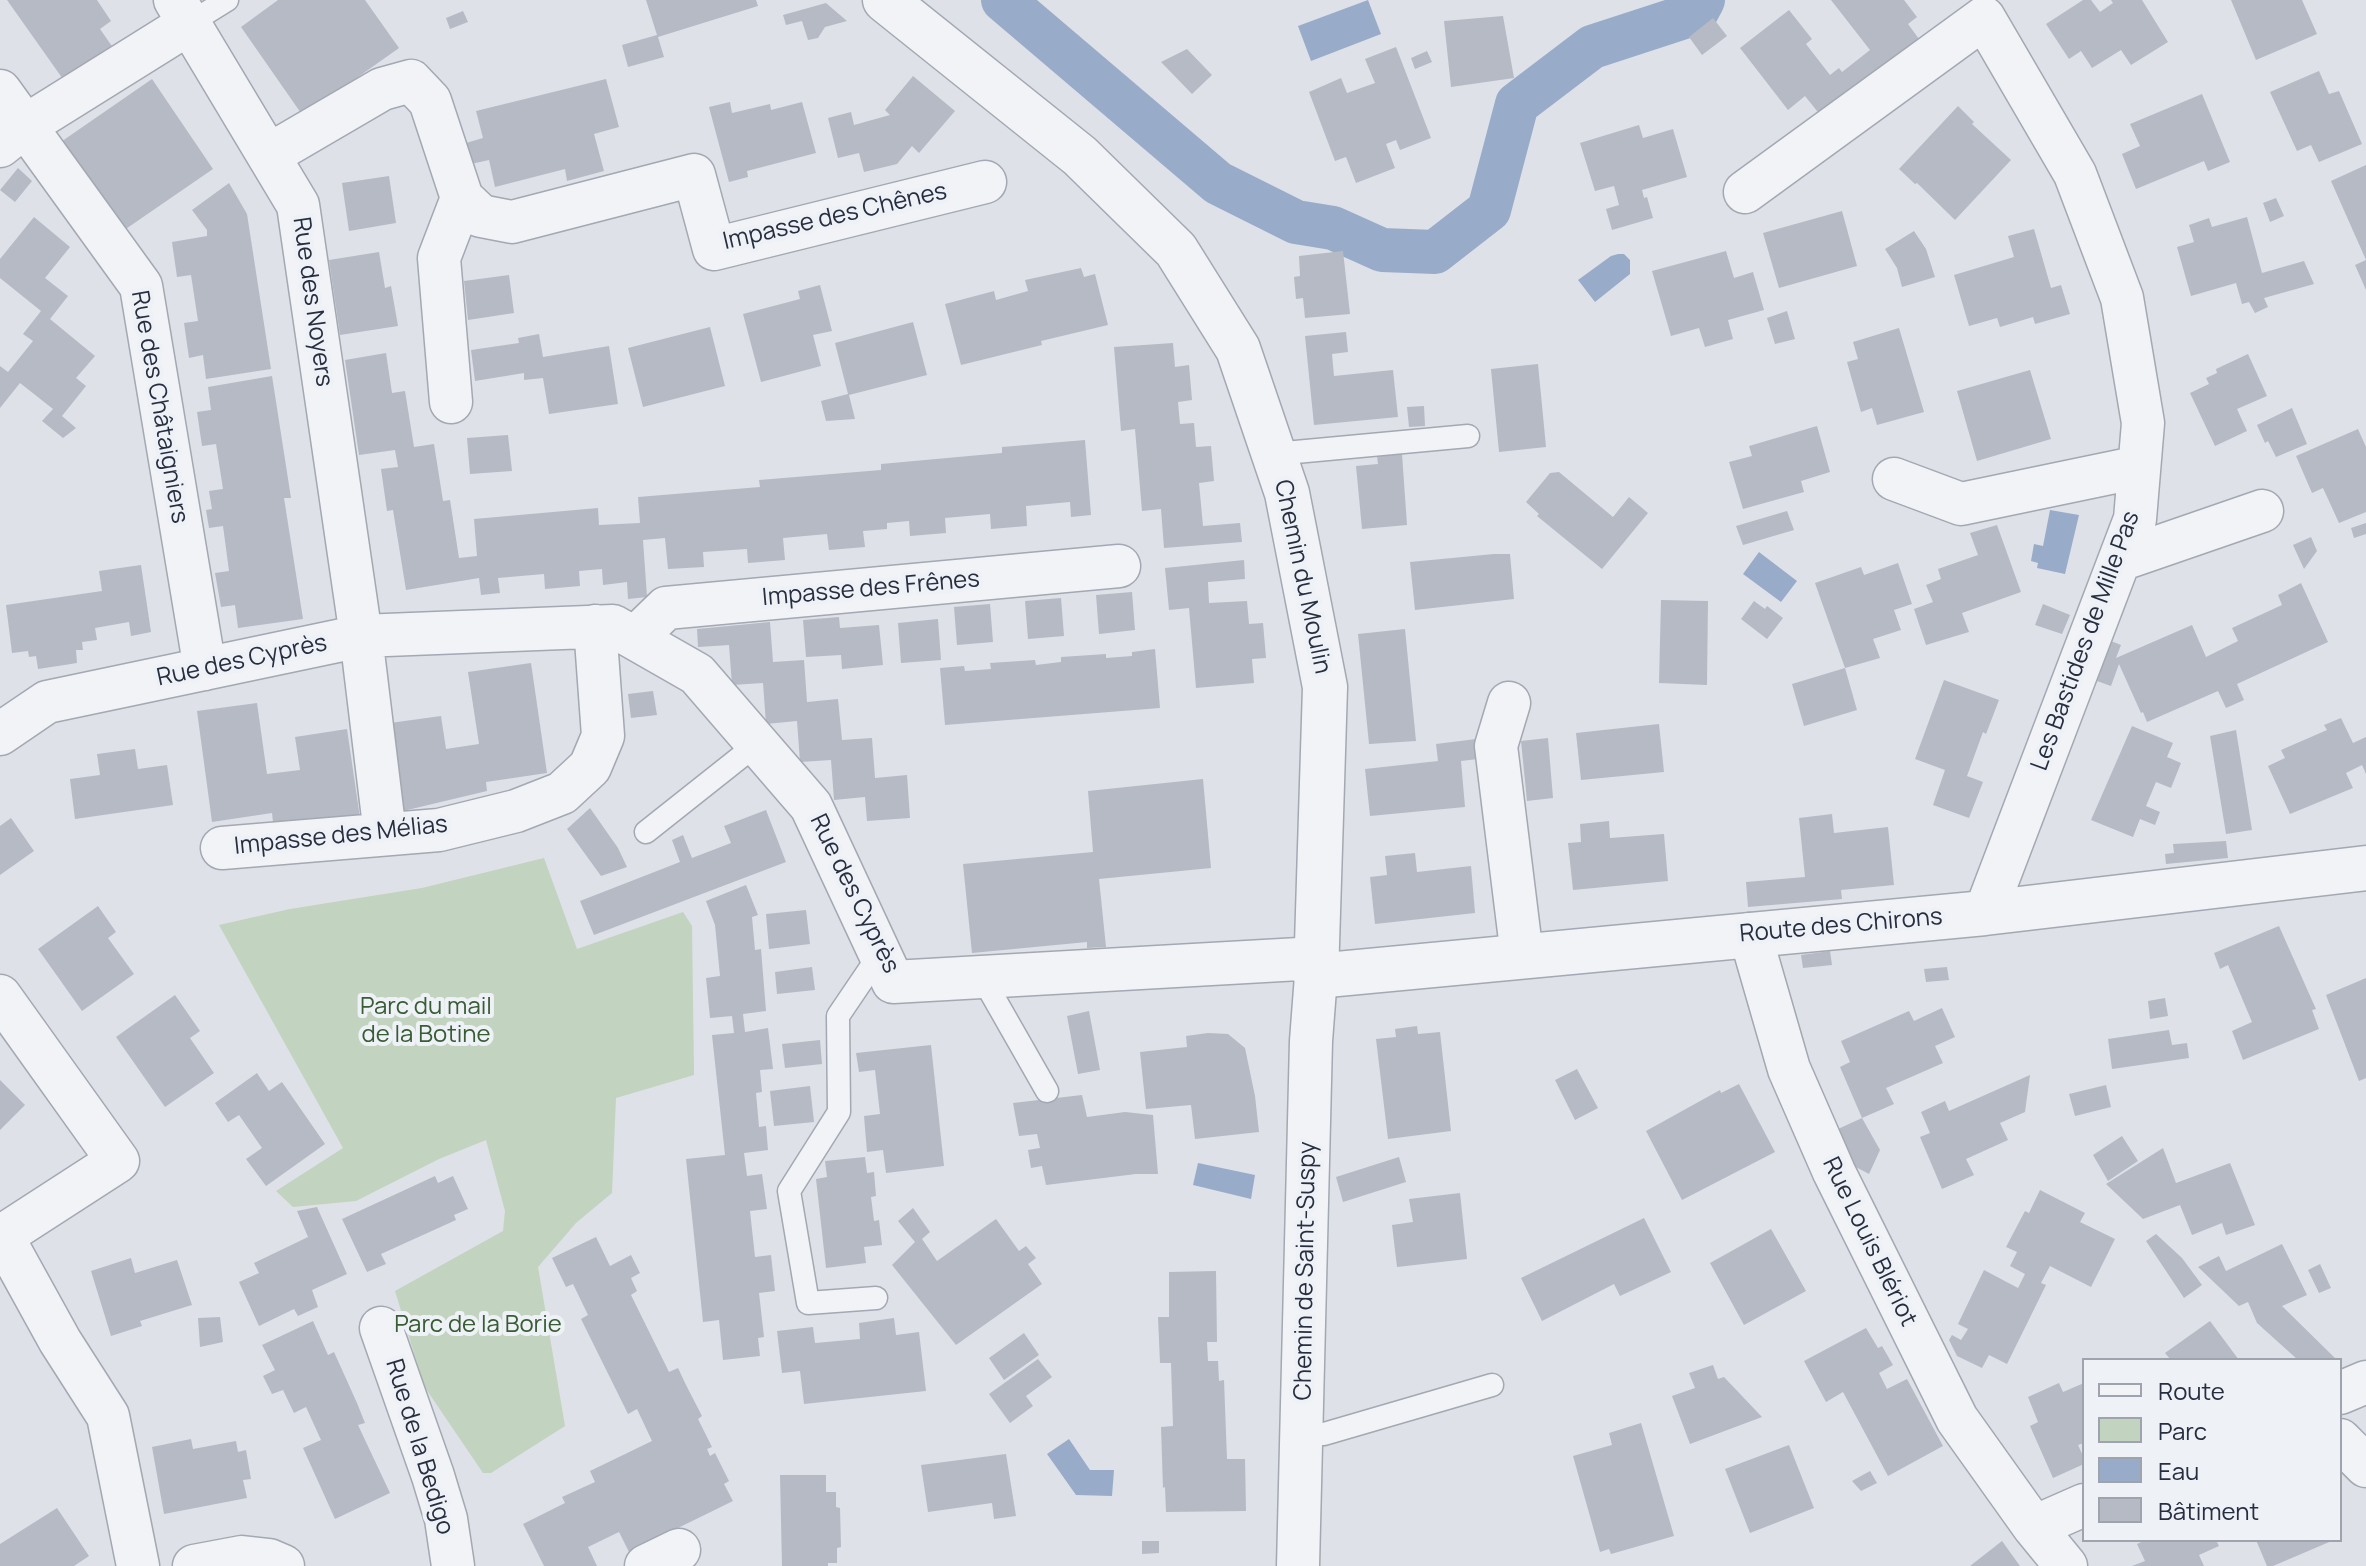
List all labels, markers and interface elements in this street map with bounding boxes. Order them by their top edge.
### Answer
street label: Impasse des Chênes [720,177,950,257]
street label: Rue des Noyers [286,215,338,389]
street label: Rue des Châtaigniers [124,288,194,526]
street label: Chemin du Moulin [1267,477,1337,677]
street label: Les Bastides de Mille Pas [2026,507,2146,775]
street label: Impasse des Frênes [761,565,981,613]
street label: Rue des Cyprès [154,629,330,693]
street label: Impasse des Mélias [233,810,449,862]
street label: Rue des Cyprès [803,810,905,978]
street label: Route des Chirons [1738,903,1944,949]
park label: Parc du mail de la Botine [360,993,492,1049]
street label: Chemin de Saint-Suspy [1289,1141,1323,1401]
street label: Rue Louis Blériot [1816,1153,1922,1331]
park label: Parc de la Borie [394,1311,562,1339]
street label: Rue de la Bedigo [379,1356,459,1538]
legend [2082,1358,2342,1542]
text: Route [2158,1374,2225,1407]
text: Parc [2158,1414,2207,1447]
text: Eau [2158,1454,2199,1487]
text: Bâtiment [2158,1494,2259,1527]

